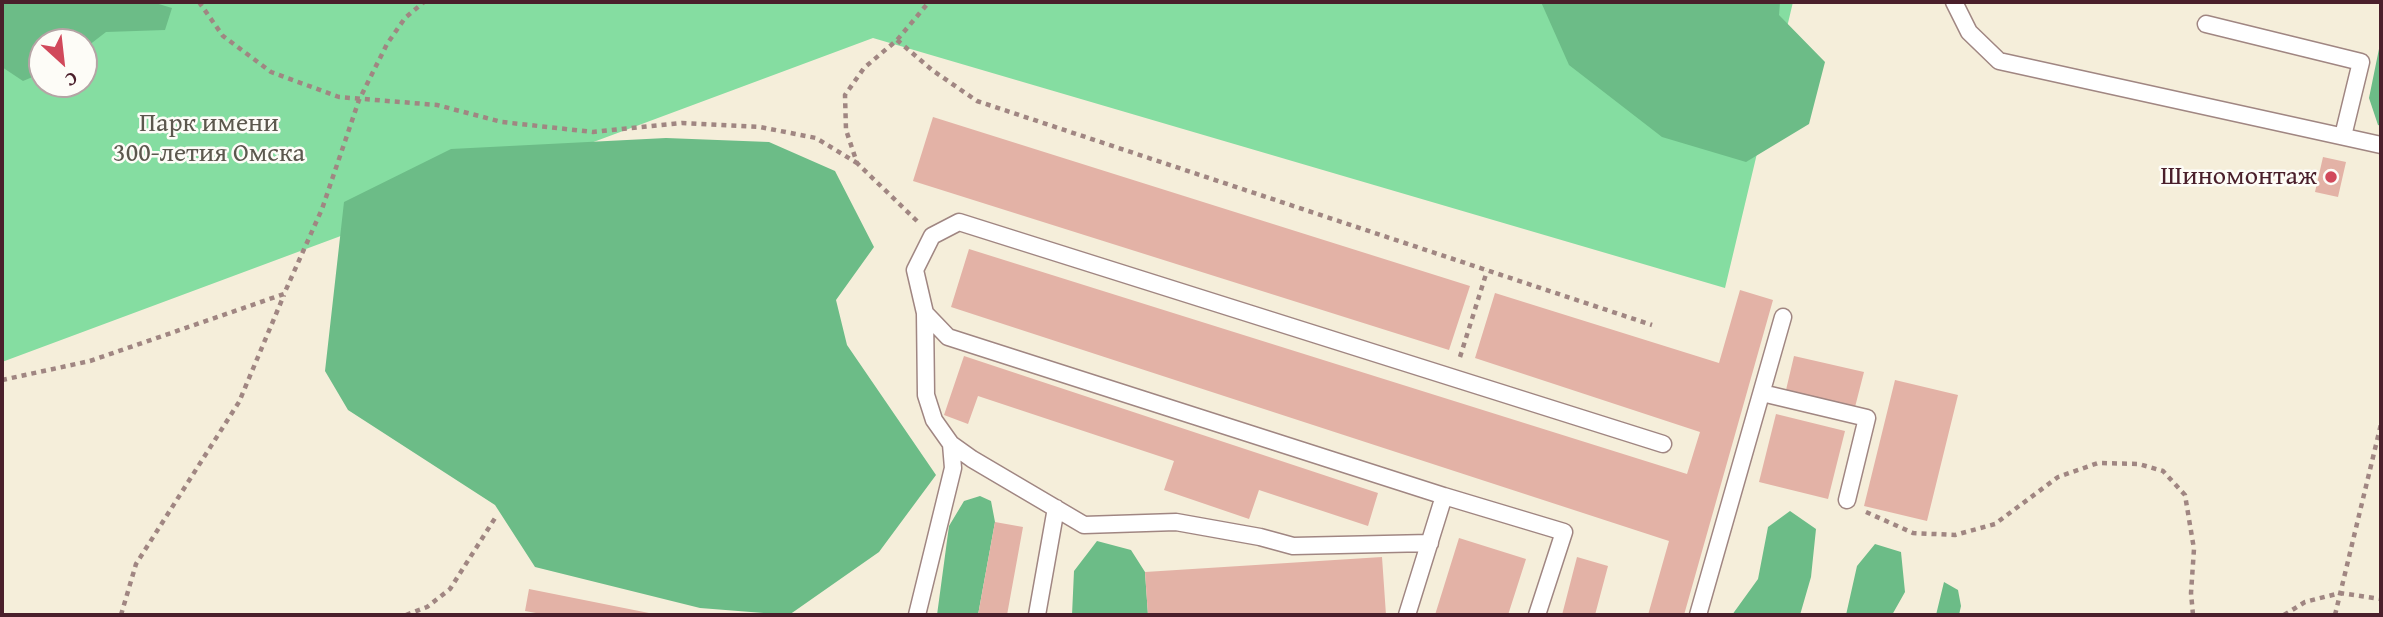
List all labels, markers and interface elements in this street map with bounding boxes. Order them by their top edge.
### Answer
north arrow [28,28,98,98]
text: С [60,65,83,95]
park label: Парк имени 300-летия Омска [113,108,305,170]
place label: Шиномонтаж [2161,161,2317,193]
marker: Шиномонтаж [2323,169,2339,185]

